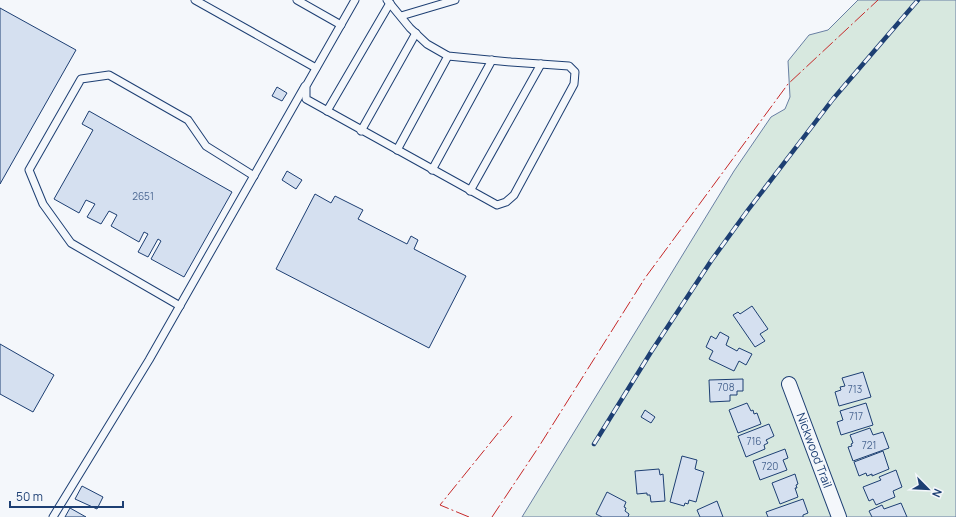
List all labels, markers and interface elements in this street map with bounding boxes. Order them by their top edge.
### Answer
house number: 2651 [132,189,154,203]
house number: 708 [718,380,735,394]
house number: 713 [848,382,862,396]
house number: 717 [849,409,863,423]
street label: Nickwood Trail [793,410,836,490]
house number: 716 [746,434,762,448]
house number: 721 [862,438,876,452]
house number: 720 [762,459,778,473]
north arrow [908,469,948,509]
scale bar [10,483,123,509]
text: N [929,487,946,500]
text: 50 m [16,488,43,505]

